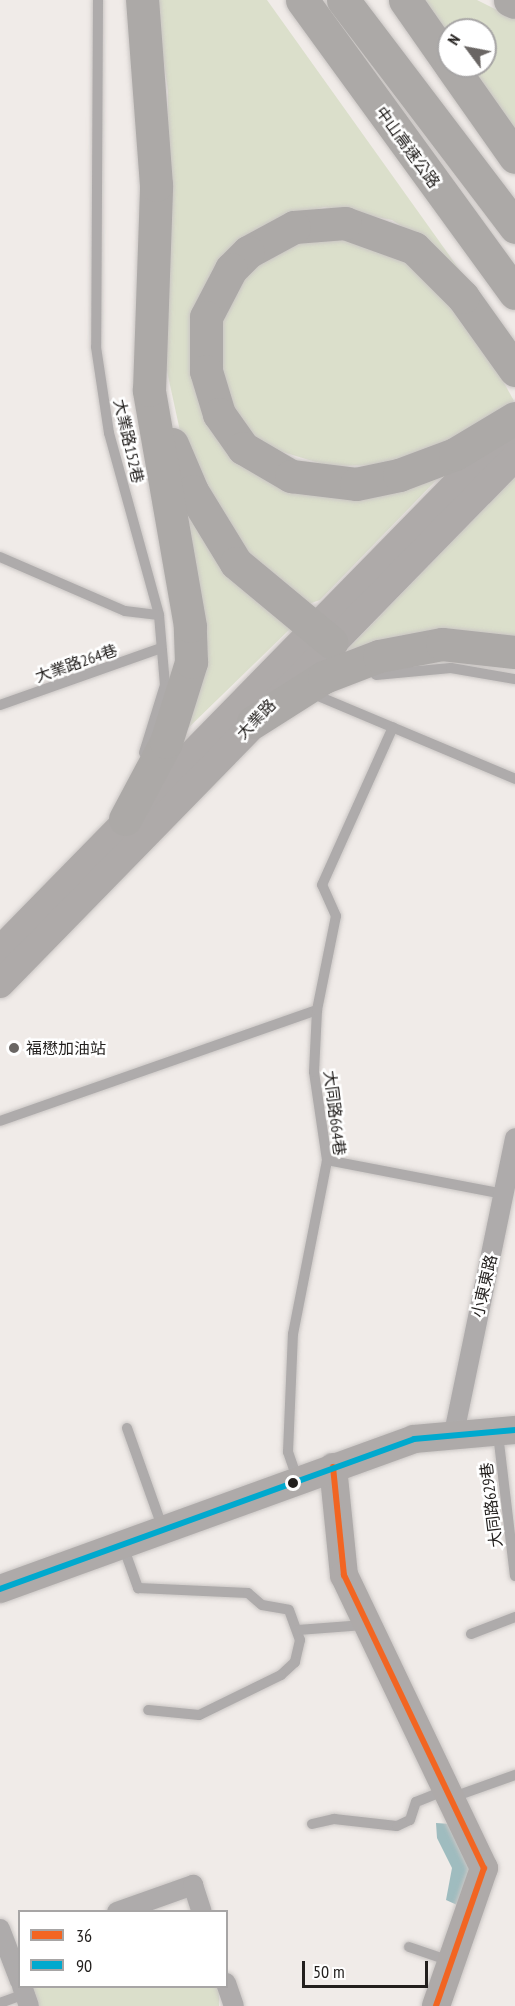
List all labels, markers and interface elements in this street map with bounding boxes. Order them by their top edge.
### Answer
north arrow [437,18,497,78]
text: N [443,31,464,48]
street label: 中山高速公路 [372,103,444,191]
street label: 大業路152巷 [110,397,148,485]
street label: 大業路264巷 [32,640,120,686]
street label: 大業路 [232,695,280,743]
place label: 福懋加油站 [26,1038,106,1058]
marker: 福懋加油站 [7,1041,21,1055]
street label: 大同路664巷 [320,1069,350,1157]
street label: 小東東路 [467,1253,501,1319]
street label: 大同路629巷 [476,1461,506,1549]
unlabelled marker [287,1477,299,1489]
legend [18,1910,228,1988]
text: 36 [76,1924,92,1947]
scale bar [305,1949,431,1987]
text: 90 [76,1954,92,1977]
text: 50 m [313,1960,345,1983]

